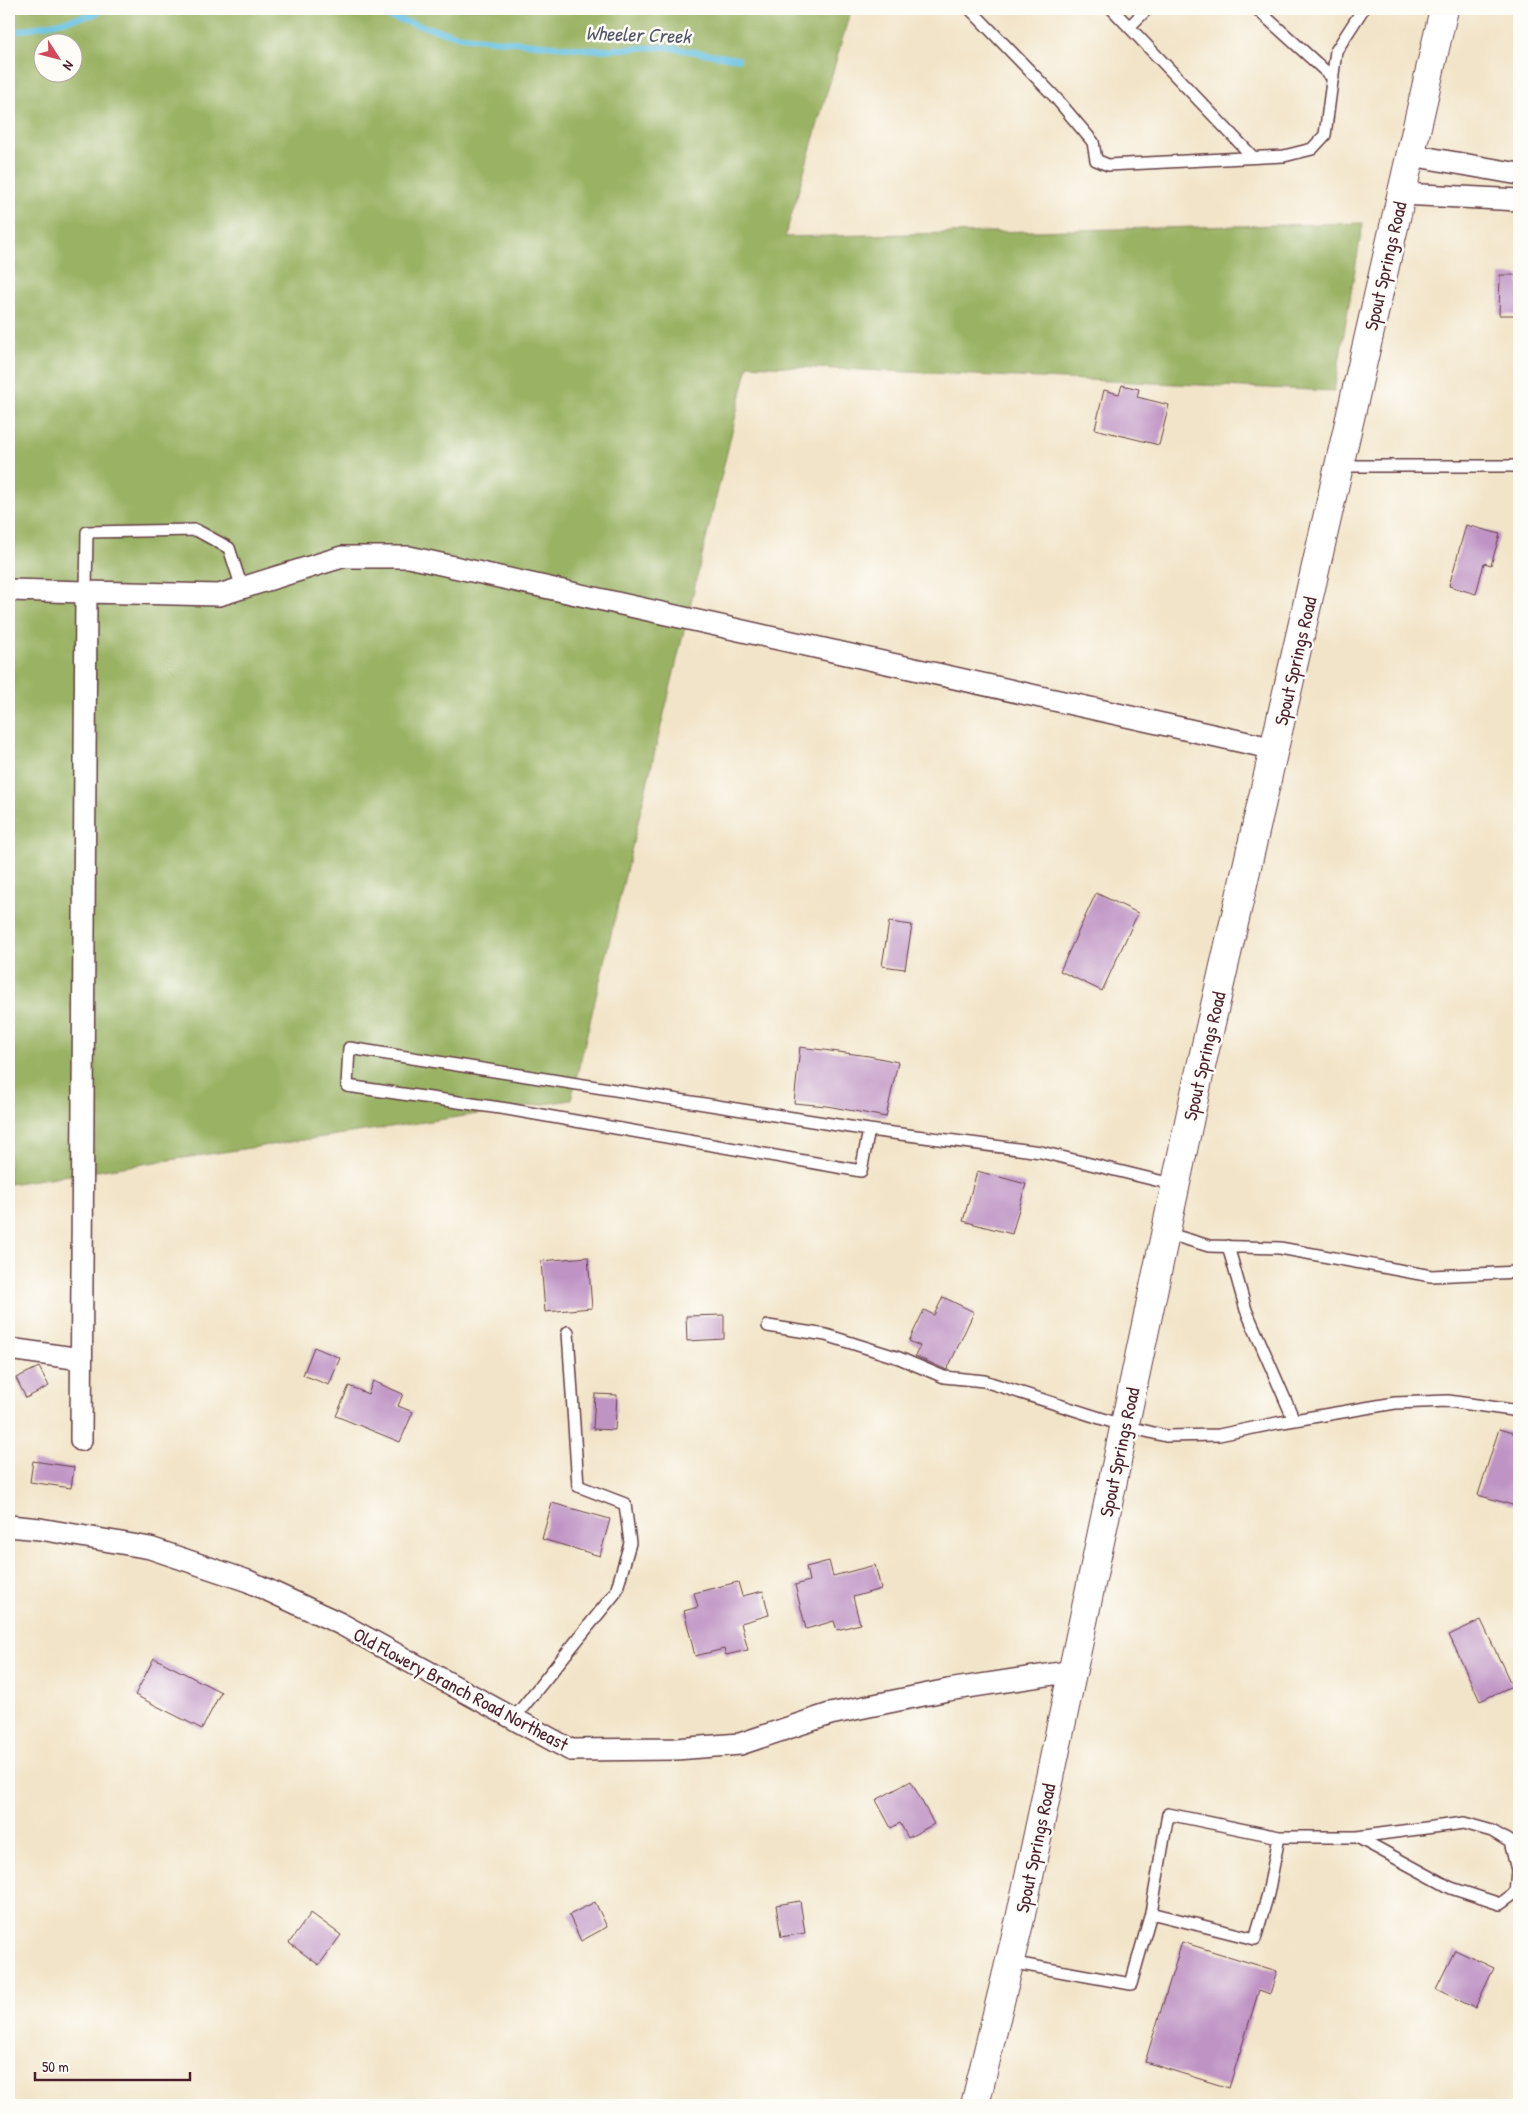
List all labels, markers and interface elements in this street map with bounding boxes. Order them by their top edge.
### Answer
water label: Wheeler Creek [585,19,693,49]
north arrow [32,32,82,82]
text: N [59,57,79,75]
street label: Spout Springs Road [1358,199,1413,333]
street label: Spout Springs Road [1268,594,1323,728]
street label: Spout Springs Road [1177,989,1232,1123]
street label: Spout Springs Road [1093,1385,1145,1519]
street label: Old Flowery Branch Road Northeast [349,1621,573,1757]
street label: Spout Springs Road [1009,1781,1061,1915]
scale bar [35,2049,190,2081]
text: 50 m [42,2056,69,2077]

